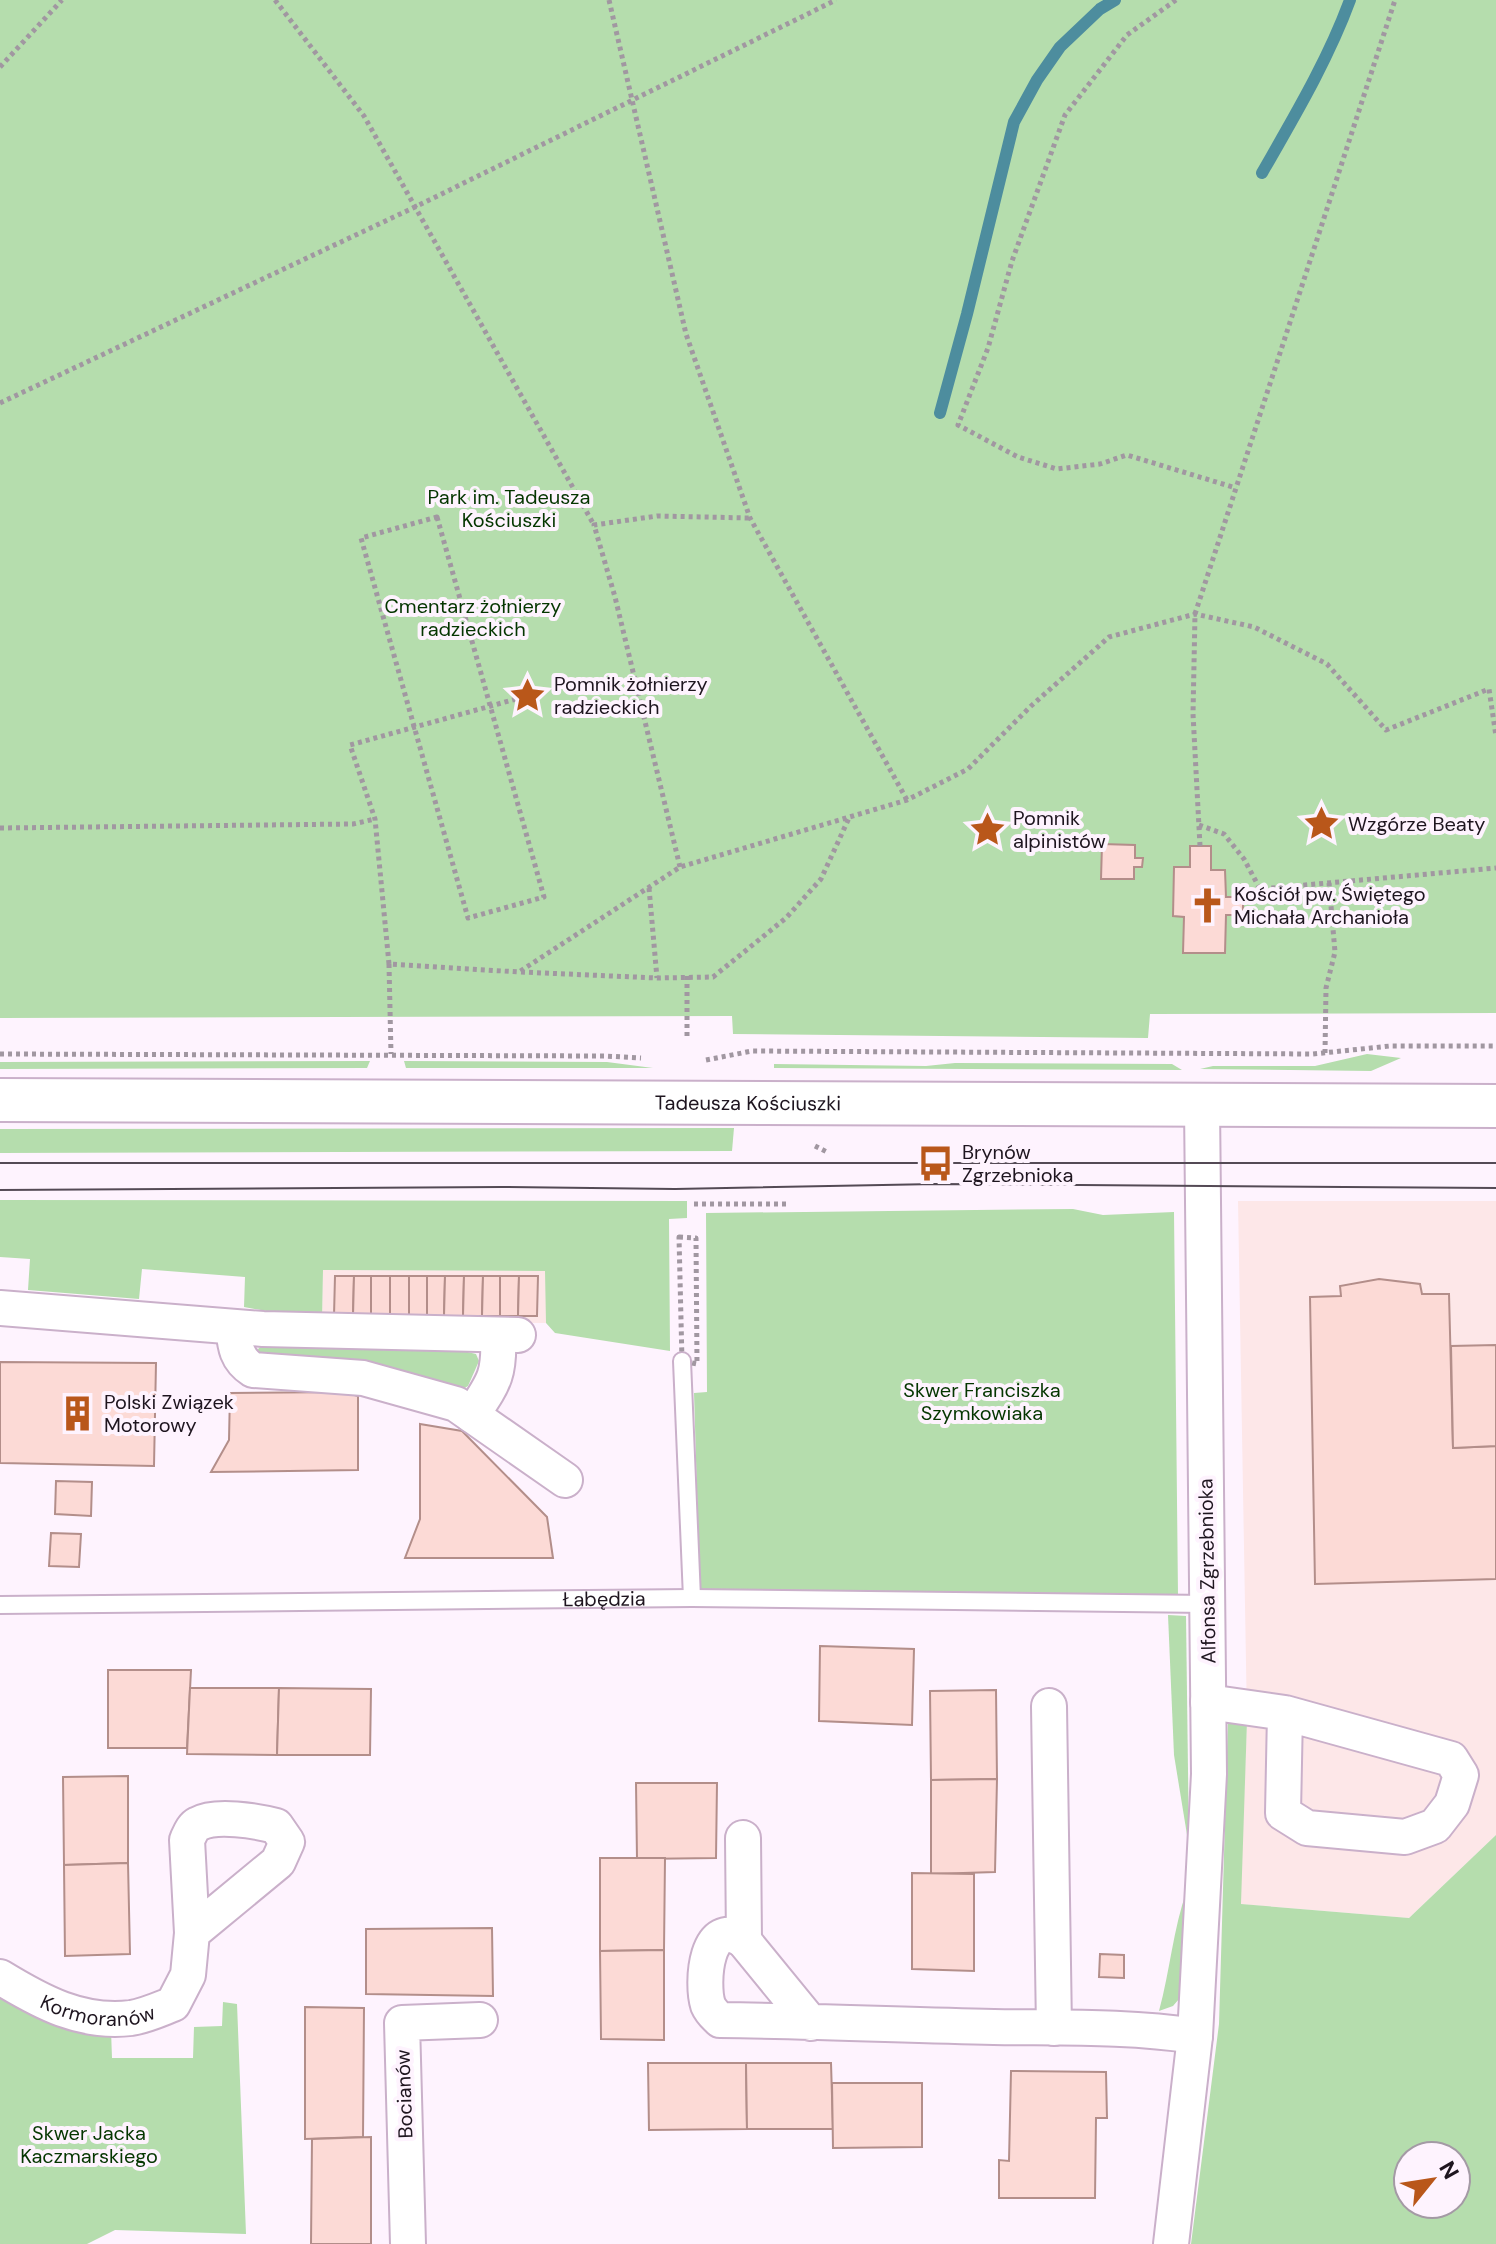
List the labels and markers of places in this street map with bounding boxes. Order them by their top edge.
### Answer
place label: Pomnik żołnierzy radzieckich [554,671,708,720]
place icon: Pomnik żołnierzy radzieckich [509,676,547,714]
place label: Pomnik alpinistów [1013,805,1106,854]
place icon: Wzgórze Beaty [1303,805,1341,843]
place icon: Pomnik alpinistów [968,811,1006,849]
place label: Wzgórze Beaty [1348,811,1485,837]
place label: Kościół pw. Świętego Michała Archanioła [1234,881,1426,930]
church icon: Kościół pw. Świętego Michała Archanioła [1189,887,1227,925]
place label: Brynów Zgrzebnioka [962,1139,1073,1188]
bus stop icon: Brynów Zgrzebnioka [917,1145,955,1183]
place label: Polski Związek Motorowy [104,1389,234,1438]
building icon: Polski Związek Motorowy [59,1394,97,1432]

